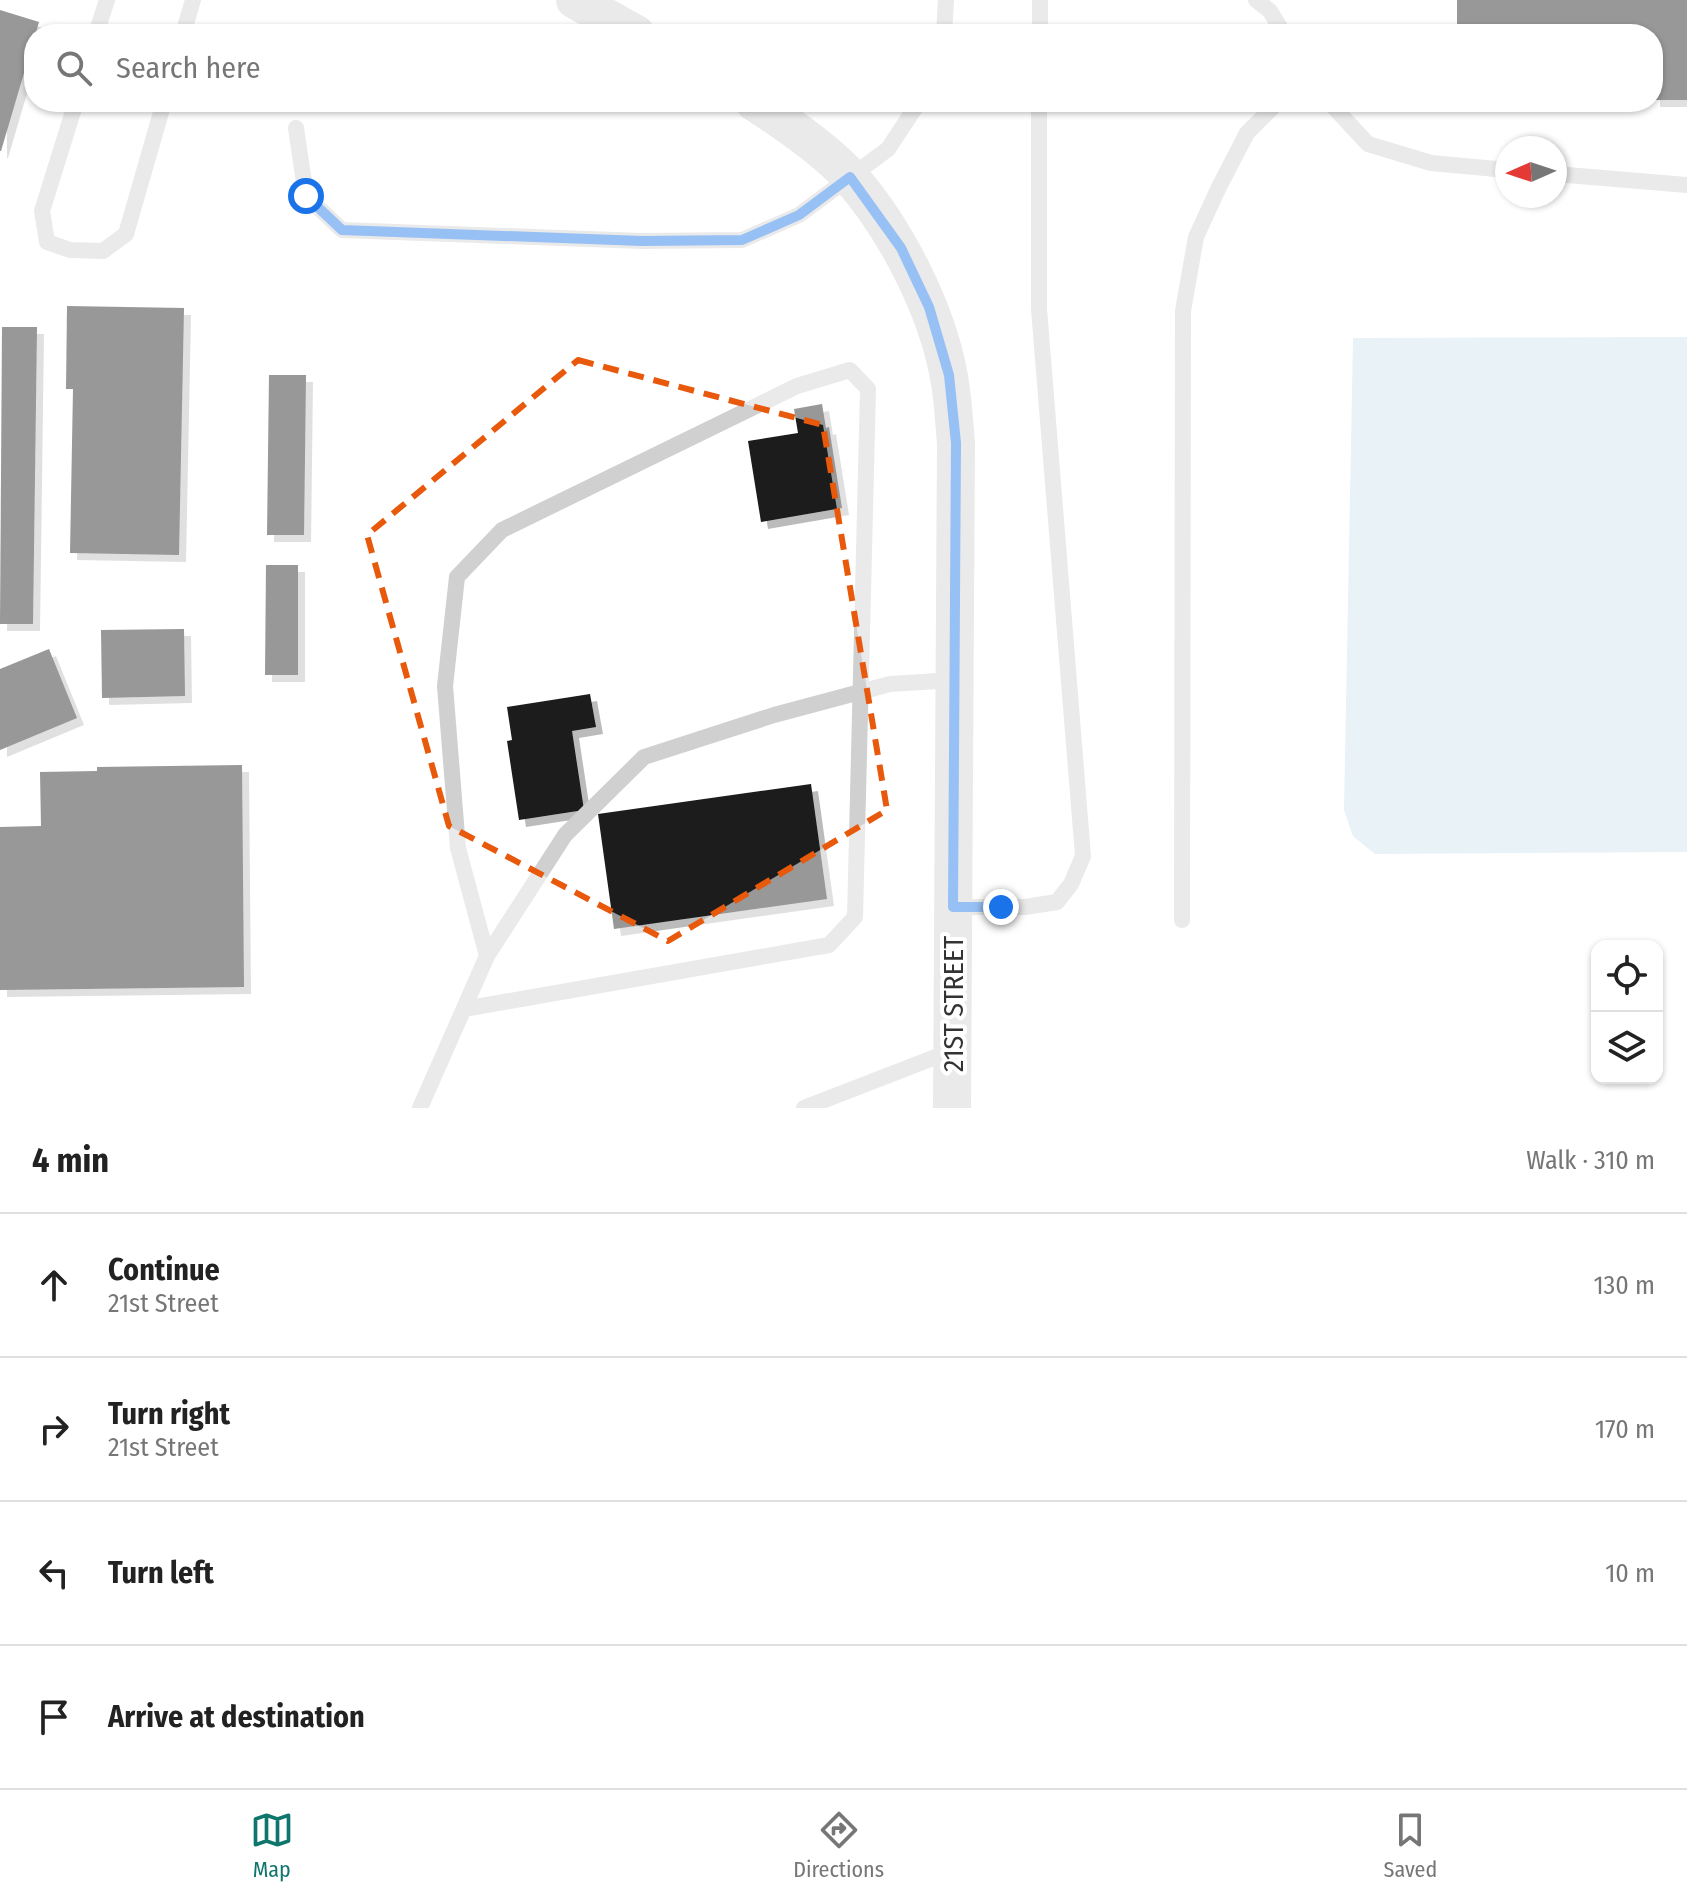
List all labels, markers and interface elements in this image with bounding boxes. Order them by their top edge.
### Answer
search box [24,24,1663,112]
icon: search [52,46,96,90]
text: Search here [116,50,261,86]
north arrow [1495,136,1567,208]
route start [288,178,324,214]
route end [983,889,1019,925]
street label: 21ST STREET [937,936,970,1072]
map controls [1591,940,1663,1084]
button: locate [1591,940,1663,1012]
button: layers [1591,1012,1663,1084]
text: 4 min [32,1140,109,1181]
text: Walk · 310 m [1526,1145,1655,1176]
text: Continue [108,1252,220,1288]
icon: ahead [32,1263,76,1307]
text: 130 m [1593,1270,1655,1301]
text: 21st Street [108,1288,219,1319]
text: Turn right [108,1396,230,1432]
icon: right [32,1407,76,1451]
text: 170 m [1595,1414,1655,1445]
text: 21st Street [108,1432,219,1463]
icon: left [32,1551,76,1595]
text: Turn left [108,1555,214,1591]
text: 10 m [1605,1558,1655,1589]
icon: arrive [32,1695,76,1739]
text: Arrive at destination [108,1699,365,1735]
tab: Map [250,1808,294,1883]
tab: Directions [793,1808,884,1883]
tab: Saved [1384,1808,1437,1883]

